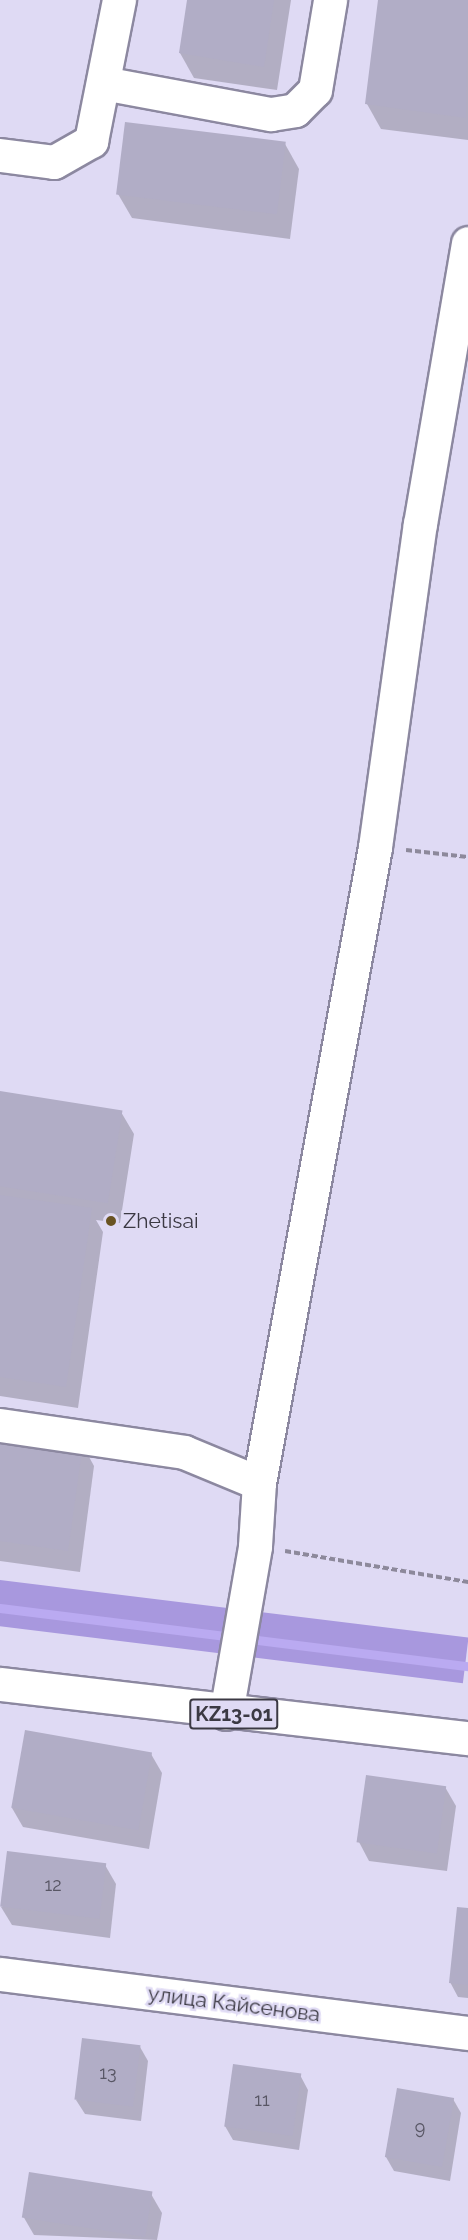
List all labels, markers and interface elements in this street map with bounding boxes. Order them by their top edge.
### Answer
place label: Zhetisai [123,1208,198,1234]
marker: Zhetisai [104,1214,118,1228]
road number: KZ13-01 [189,1697,279,1731]
house number: 12 [44,1874,62,1896]
street label: улица Кайсенова [147,1981,321,2027]
house number: 13 [99,2062,117,2084]
house number: 11 [254,2089,270,2111]
house number: 9 [415,2117,425,2139]

